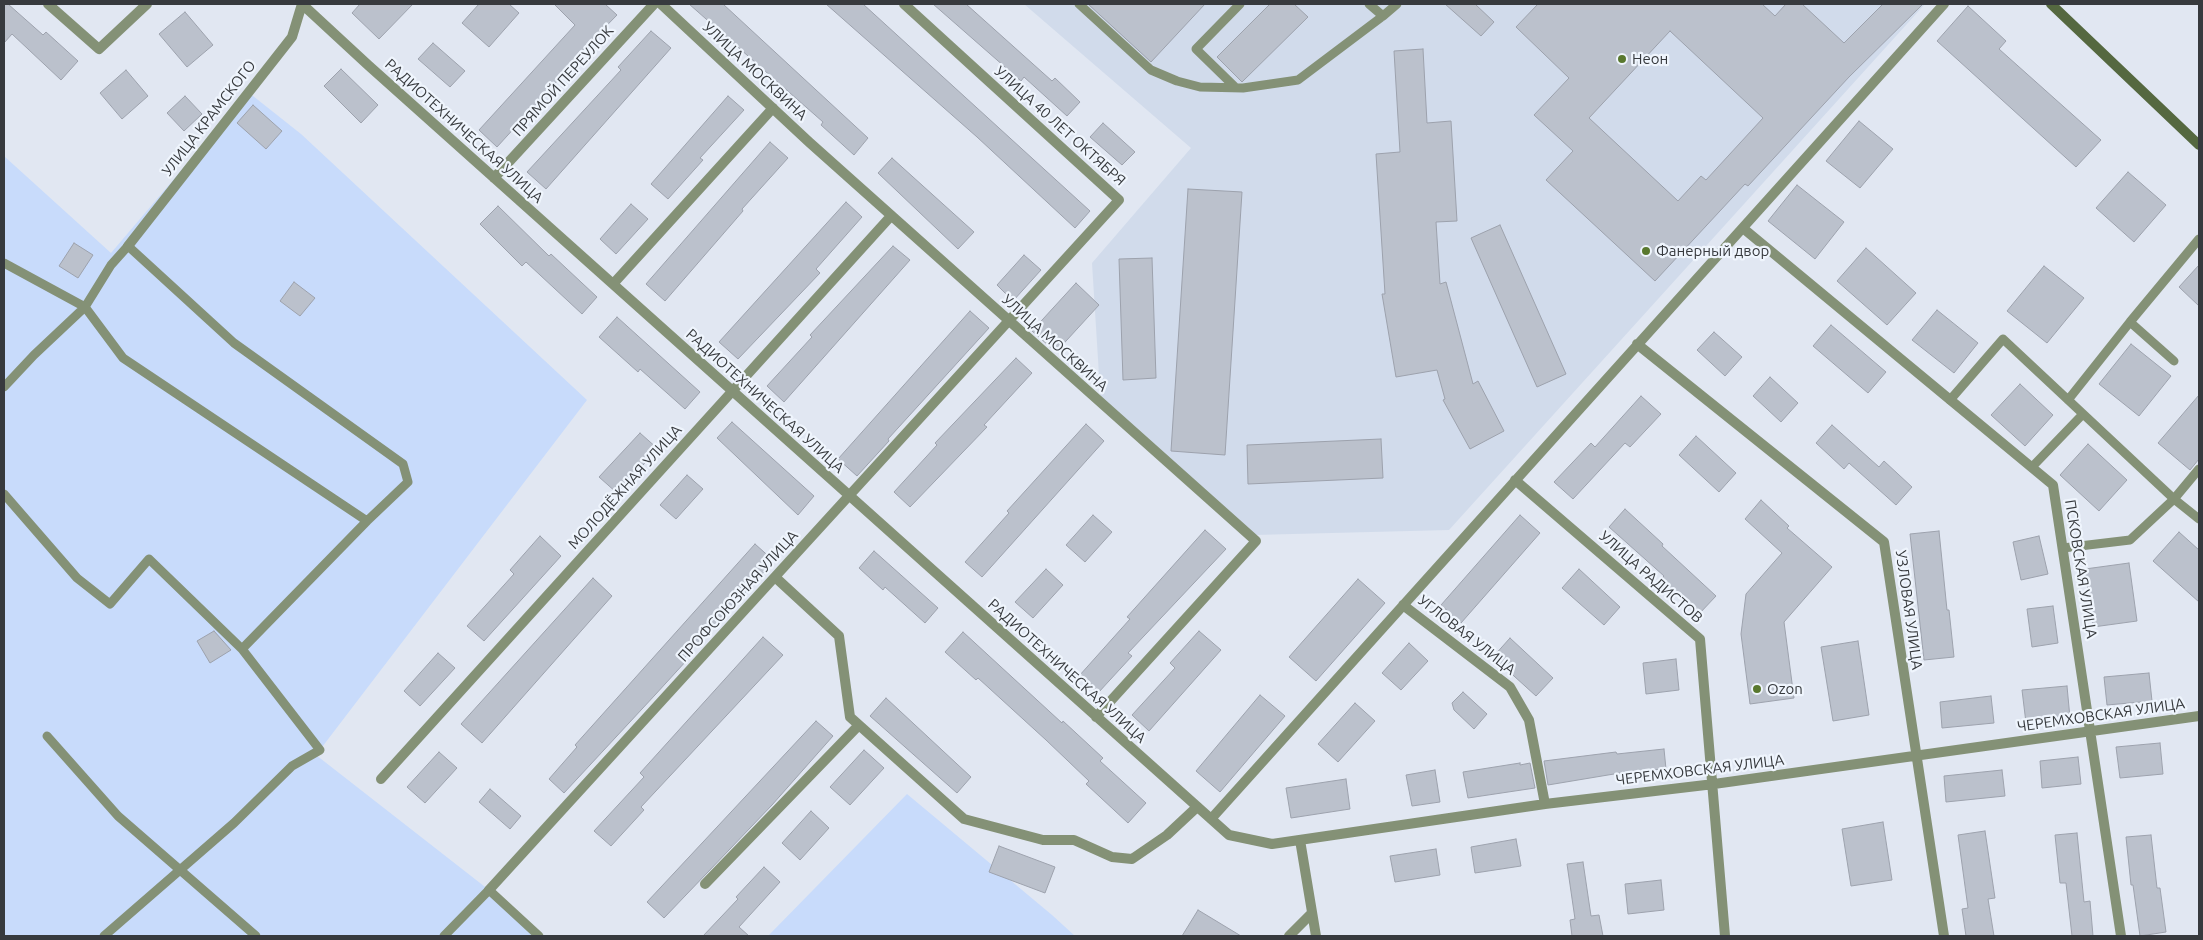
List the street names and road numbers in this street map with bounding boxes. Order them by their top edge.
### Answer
street label: УЛИЦА МОСКВИНА [699,18,811,124]
street label: ПРЯМОЙ ПЕРЕУЛОК [509,22,617,140]
street label: РАДИОТЕХНИЧЕСКАЯ УЛИЦА [381,55,547,207]
street label: УЛИЦА КРАМСКОГО [158,57,260,179]
street label: УЛИЦА 40 ЛЕТ ОКТЯБРЯ [991,62,1129,190]
street label: УЛИЦА МОСКВИНА [998,291,1112,395]
street label: РАДИОТЕХНИЧЕСКАЯ УЛИЦА [682,325,848,477]
street label: МОЛОДЁЖНАЯ УЛИЦА [564,421,686,553]
street label: ПСКОВСКАЯ УЛИЦА [2061,498,2101,640]
street label: ПРОФСОЮЗНАЯ УЛИЦА [674,527,802,665]
street label: УЛИЦА РАДИСТОВ [1596,527,1706,627]
street label: УЗЛОВАЯ УЛИЦА [1892,549,1926,671]
street label: УГЛОВАЯ УЛИЦА [1415,591,1519,679]
street label: РАДИОТЕХНИЧЕСКАЯ УЛИЦА [984,595,1150,747]
street label: ЧЕРЕМХОВСКАЯ УЛИЦА [2016,694,2186,736]
street label: ЧЕРЕМХОВСКАЯ УЛИЦА [1615,751,1785,789]

